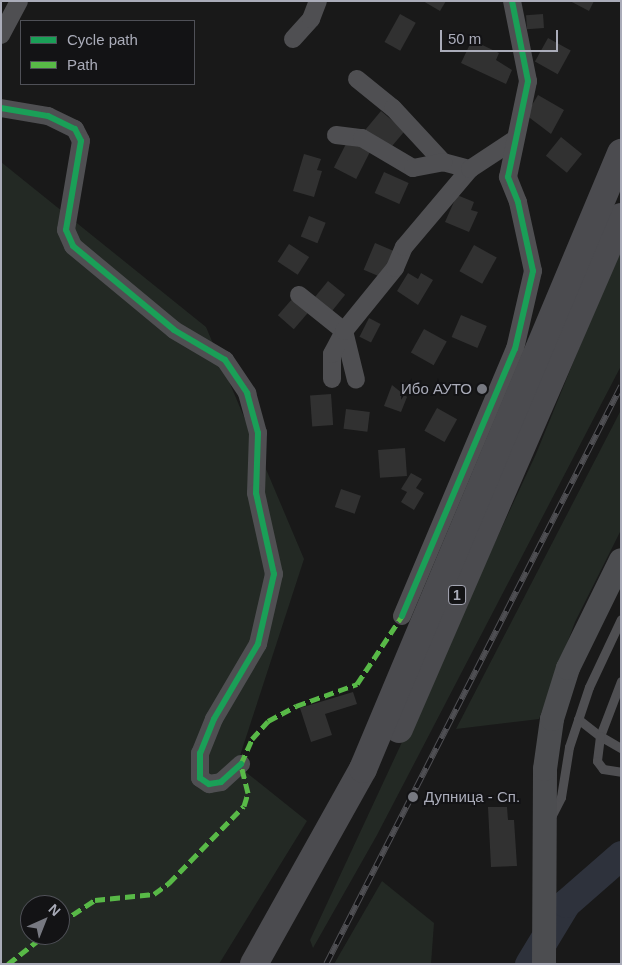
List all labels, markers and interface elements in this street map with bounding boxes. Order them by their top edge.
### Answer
legend [20,20,195,85]
scale bar [442,20,560,52]
text: 50 m [448,30,481,47]
text: Cycle path [67,31,138,48]
text: Path [67,56,98,73]
place label: Ибо АУТО [401,380,472,398]
marker: Ибо АУТО [476,383,488,395]
road number: 1 [447,584,467,606]
place label: Дупница - Сп. [424,788,520,806]
marker: Дупница - Сп. [406,790,420,804]
north arrow [20,895,70,945]
text: N [46,901,64,919]

